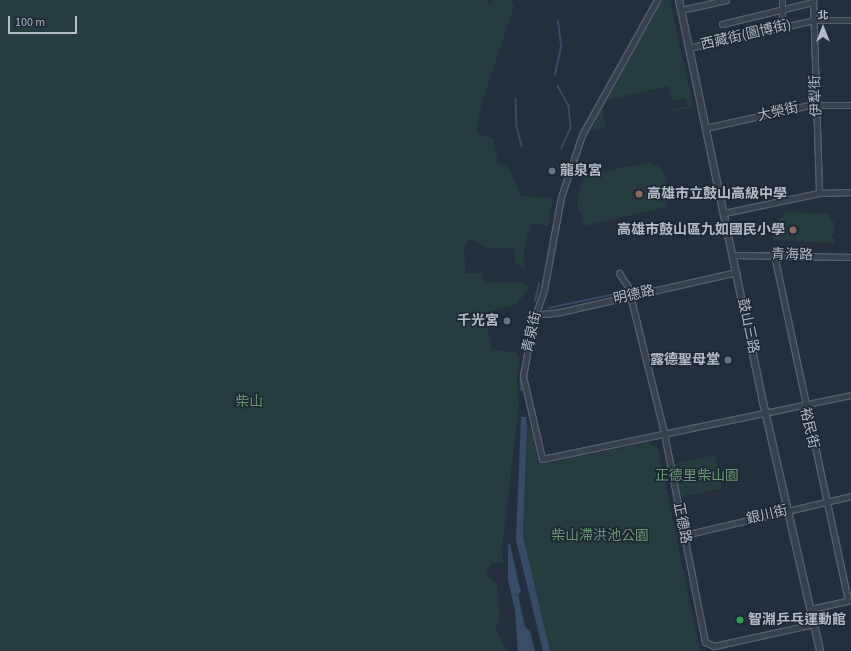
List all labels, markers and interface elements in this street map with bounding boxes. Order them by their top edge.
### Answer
scale bar [10,8,79,34]
north arrow [803,8,843,48]
text: 北 [818,8,829,23]
text: 100 m [15,14,45,31]
street label: 西藏街(圖博街) [699,16,793,54]
street label: 伊犁街 [807,75,825,117]
street label: 大榮街 [756,99,800,125]
place label: 龍泉宮 [560,163,602,179]
marker: 龍泉宮 [547,166,557,176]
place label: 高雄市立鼓山高級中學 [647,186,787,202]
marker: 高雄市立鼓山高級中學 [634,189,644,199]
place label: 高雄市鼓山區九如國民小學 [617,222,785,238]
marker: 高雄市鼓山區九如國民小學 [788,225,798,235]
street label: 青海路 [771,246,813,264]
street label: 明德路 [612,282,656,308]
street label: 鼓山三路 [734,297,762,355]
street label: 青泉街 [519,310,545,354]
place label: 千光宮 [457,313,499,329]
marker: 千光宮 [502,316,512,326]
place label: 露德聖母堂 [650,352,720,368]
marker: 露德聖母堂 [723,355,733,365]
park label: 柴山 [235,394,263,410]
street label: 裕民街 [796,406,822,450]
park label: 正德里柴山園 [655,468,739,484]
street label: 正德路 [670,501,694,545]
street label: 銀川街 [745,502,789,528]
park label: 柴山滯洪池公園 [551,528,649,544]
place label: 智淵乒乓運動館 [748,612,846,628]
marker: 智淵乒乓運動館 [735,615,745,625]

